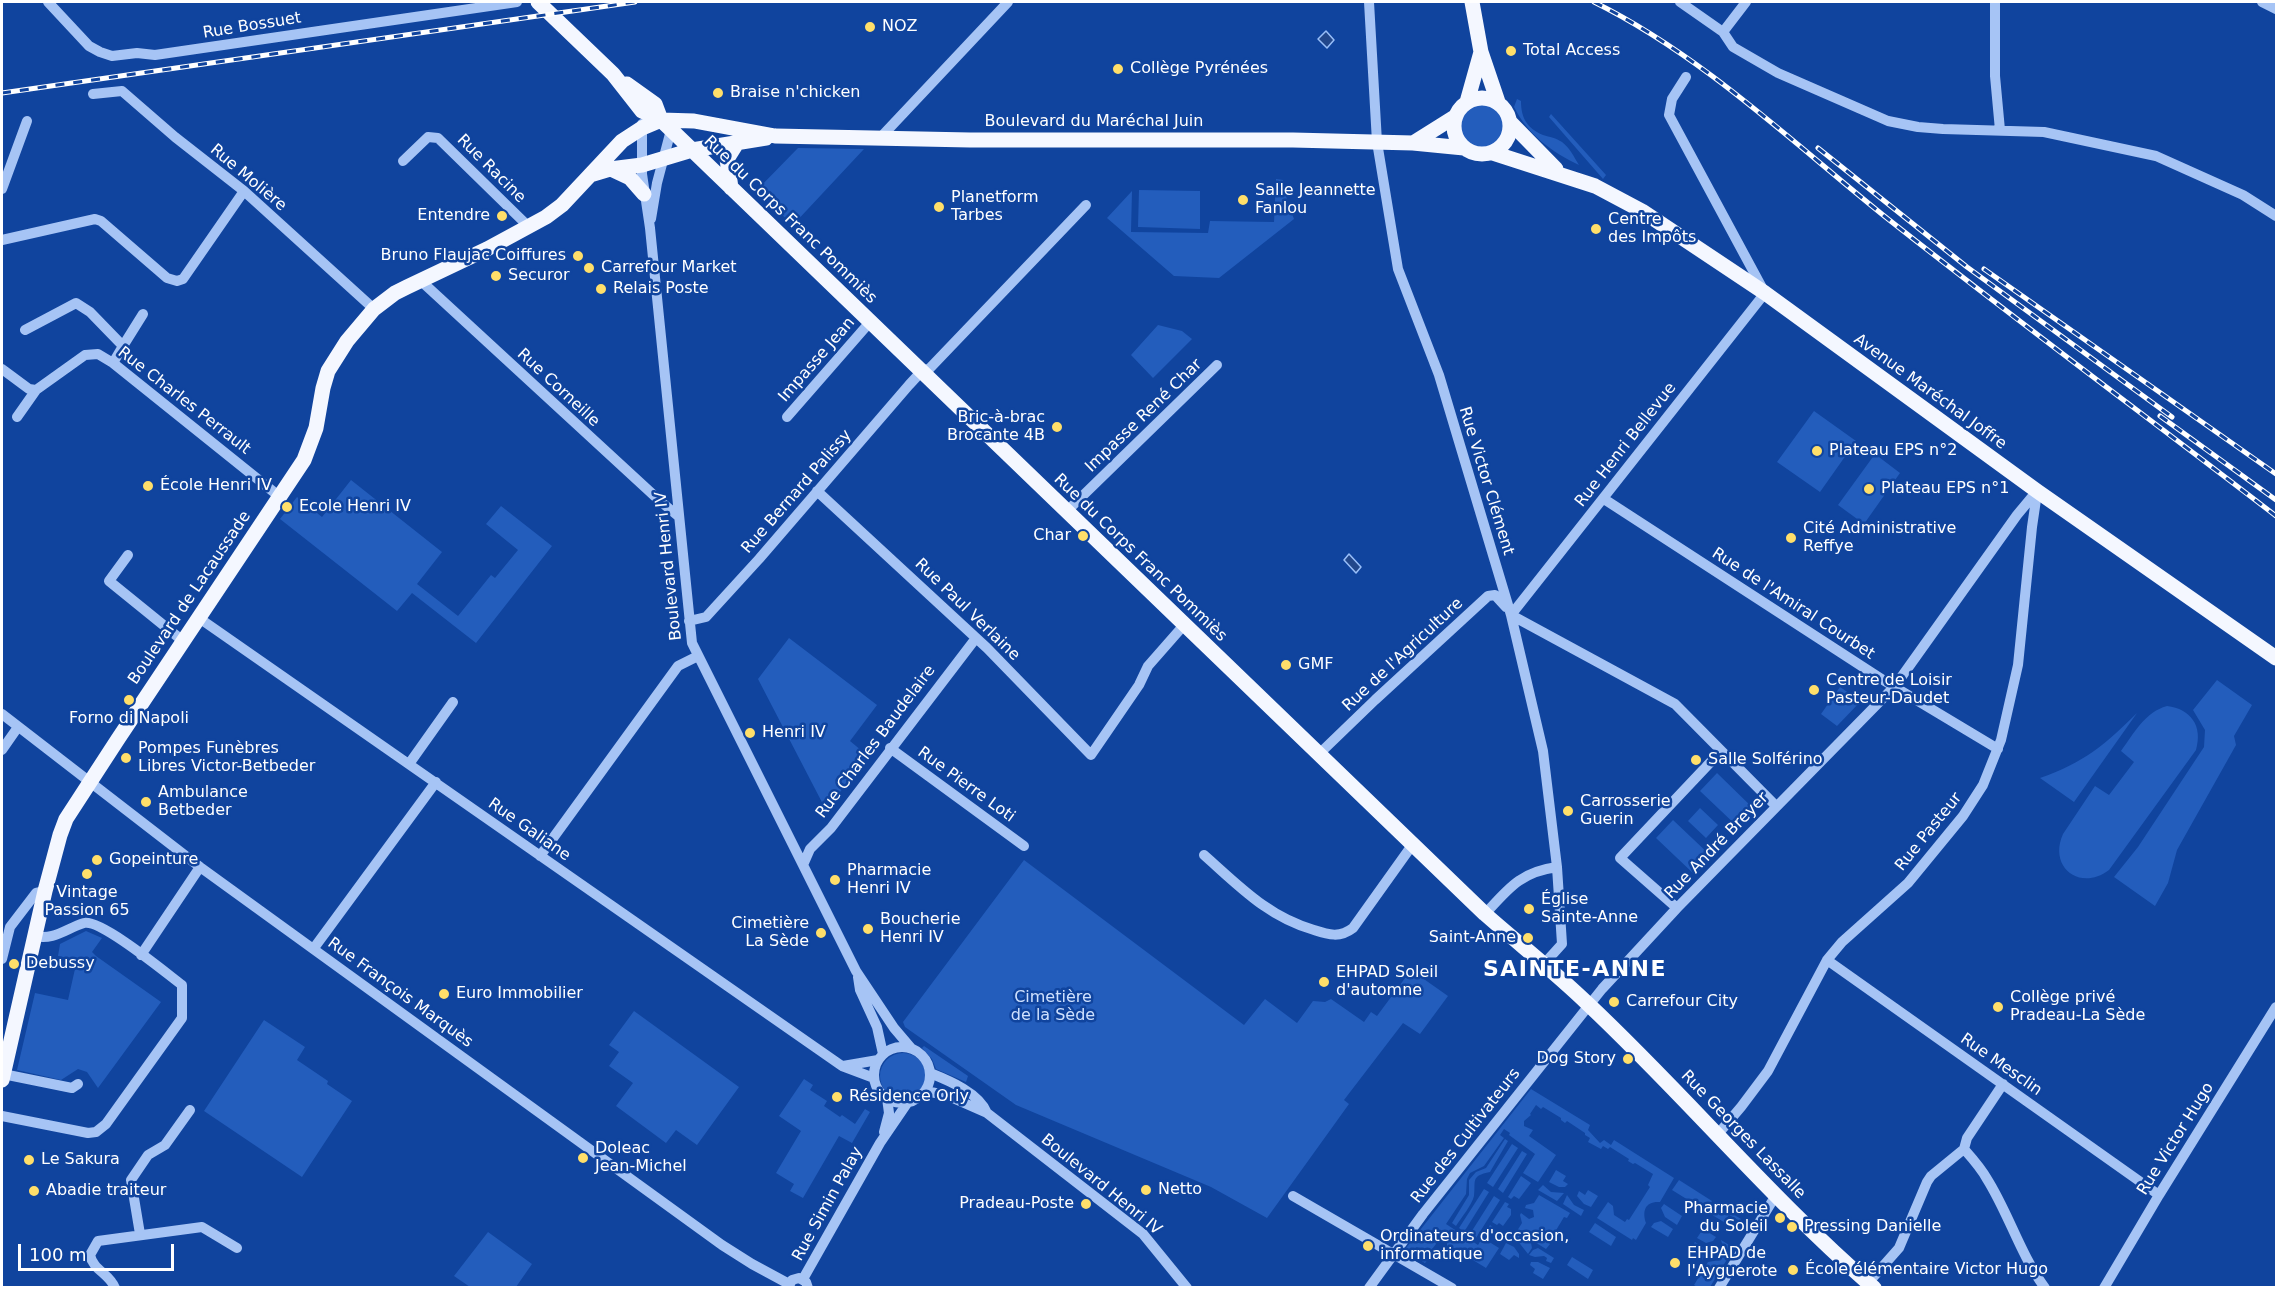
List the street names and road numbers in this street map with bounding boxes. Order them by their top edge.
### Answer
street label: Rue Bossuet [202,9,302,43]
street label: Boulevard du Maréchal Juin [985,112,1203,132]
street label: Rue Racine [453,131,529,207]
street label: Rue du Corps Franc Pommiès [700,132,880,308]
street label: Rue Molière [206,140,290,216]
street label: Impasse Jean [775,314,859,406]
street label: Avenue Maréchal Joffre [1850,330,2010,454]
street label: Rue Charles Perrault [114,343,254,459]
street label: Rue Corneille [513,345,603,431]
street label: Impasse René Char [1082,355,1206,477]
street label: Rue Henri Bellevue [1571,379,1681,511]
street label: Rue Victor Clément [1454,404,1518,558]
street label: Rue Bernard Palissy [738,426,856,558]
street label: Rue du Corps Franc Pommiès [1050,470,1230,646]
street label: Boulevard Henri IV [652,491,686,641]
street label: Boulevard de Lacaussade [125,508,255,688]
street label: Rue de l'Amiral Courbet [1708,544,1878,664]
street label: Rue Paul Verlaine [910,555,1024,665]
street label: Rue de l'Agriculture [1339,594,1467,716]
street label: Rue Charles Baudelaire [812,662,940,822]
street label: Rue Pierre Loti [914,743,1018,827]
street label: Rue André Breyer [1661,789,1773,903]
street label: Rue Pasteur [1892,789,1966,875]
street label: Rue Galiane [484,795,574,865]
street label: Rue François Marquès [324,934,476,1052]
street label: Rue Mesclin [1956,1030,2046,1100]
street label: Rue des Cultivateurs [1407,1065,1525,1207]
street label: Rue Georges Lassalle [1677,1067,1809,1203]
street label: Rue Victor Hugo [2134,1079,2218,1199]
street label: Boulevard Henri IV [1037,1130,1165,1240]
street label: Rue Simin Palay [789,1143,867,1265]

